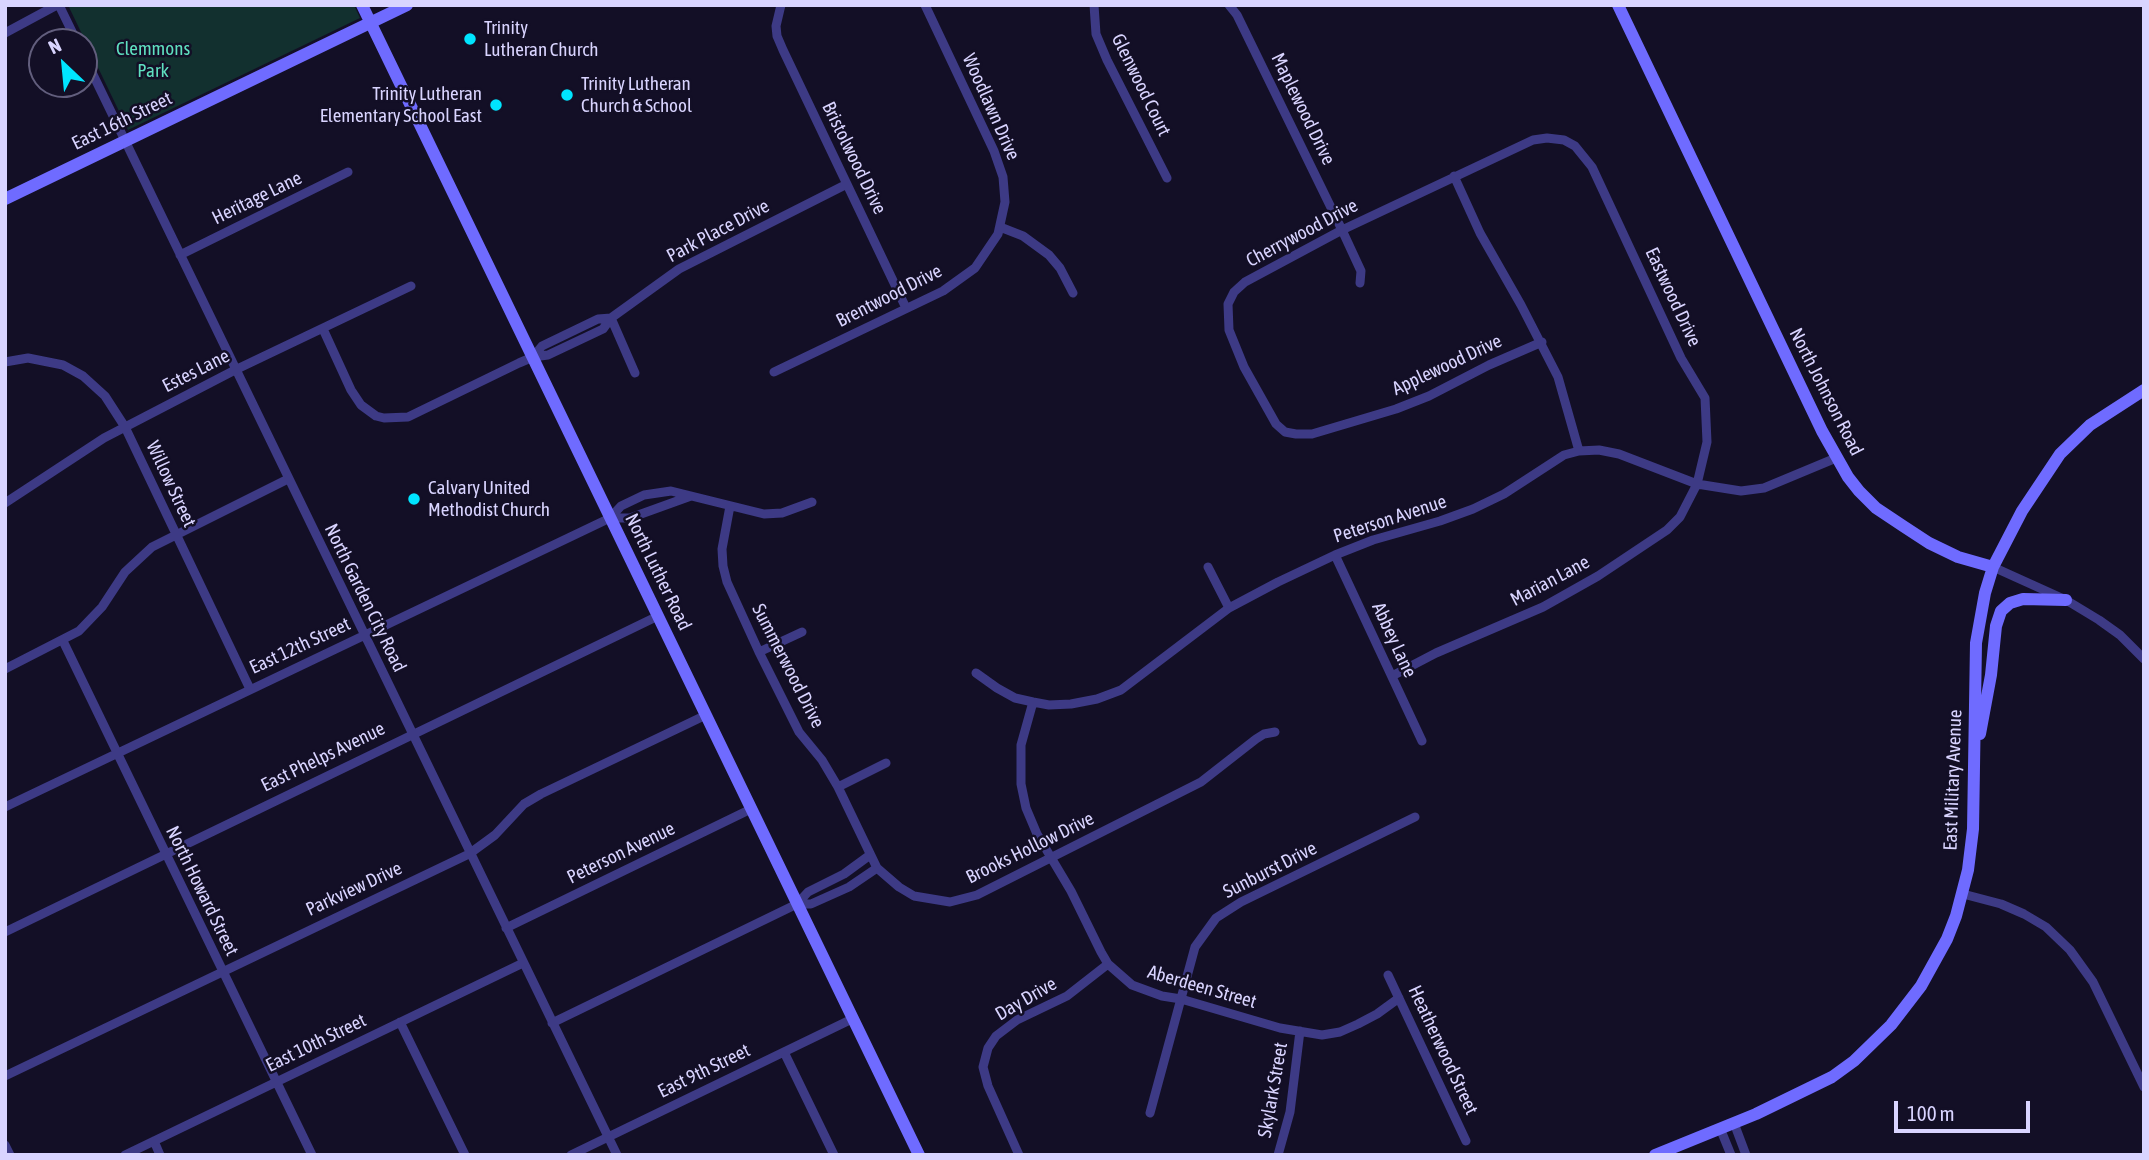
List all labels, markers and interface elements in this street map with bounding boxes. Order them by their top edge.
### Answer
place label: Trinity Lutheran Church [484,17,599,61]
north arrow [28,28,98,98]
street label: Glenwood Court [1106,30,1176,140]
marker: Trinity Lutheran Church [462,31,478,47]
text: N [45,34,65,58]
park label: Clemmons Park [116,38,190,82]
street label: Maplewood Drive [1266,49,1340,169]
street label: Woodlawn Drive [957,50,1025,164]
place label: Trinity Lutheran Church & School [581,73,692,117]
place label: Trinity Lutheran Elementary School East [320,83,482,127]
street label: East 16th Street [68,87,176,155]
marker: Trinity Lutheran Church & School [559,87,575,103]
marker: Trinity Lutheran Elementary School East [488,97,504,113]
street label: Bristolwood Drive [817,98,891,218]
street label: Heritage Lane [208,166,306,230]
street label: Park Place Drive [663,194,773,268]
street label: Cherrywood Drive [1242,194,1362,272]
street label: Eastwood Drive [1640,244,1706,350]
street label: Brentwood Drive [832,260,946,332]
street label: North Johnson Road [1784,324,1868,460]
street label: Applewood Drive [1389,330,1505,400]
street label: Estes Lane [159,344,233,398]
street label: Willow Street [141,437,201,531]
place label: Calvary United Methodist Church [428,477,550,521]
street label: Peterson Avenue [1331,490,1449,548]
marker: Calvary United Methodist Church [406,491,422,507]
street label: North Luther Road [620,510,696,634]
street label: North Garden City Road [319,520,411,676]
street label: Marian Lane [1507,551,1593,611]
street label: Abbey Lane [1367,599,1421,681]
street label: Summerwood Drive [747,600,829,732]
street label: East 12th Street [246,613,354,679]
street label: East Military Avenue [1939,709,1967,851]
street label: East Phelps Avenue [257,717,389,797]
street label: Brooks Hollow Drive [962,807,1098,889]
street label: Peterson Avenue [563,817,679,889]
street label: North Howard Street [161,822,243,960]
street label: Sunburst Drive [1219,837,1321,903]
street label: Parkview Drive [302,857,406,921]
street label: Aberdeen Street [1145,961,1259,1013]
street label: Day Drive [991,972,1061,1026]
street label: Heatherwood Street [1403,982,1483,1118]
street label: East 10th Street [262,1009,370,1077]
street label: East 9th Street [654,1039,754,1103]
street label: Skylark Street [1253,1041,1293,1139]
scale bar [1897,1086,2034,1130]
text: 100 m [1907,1101,1955,1125]

